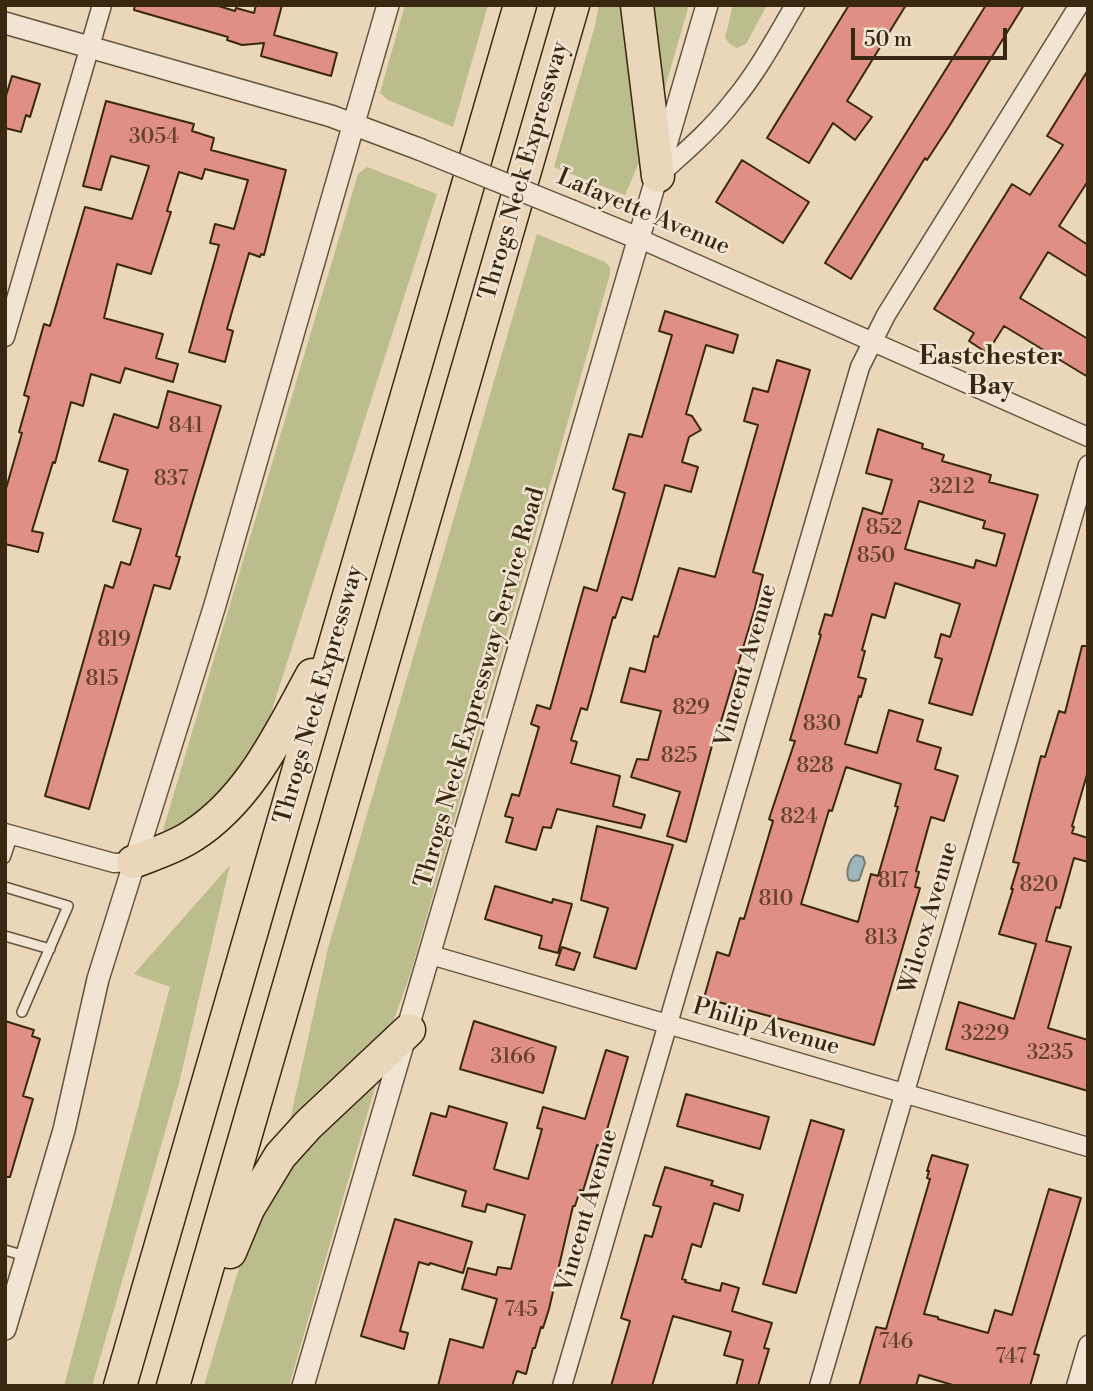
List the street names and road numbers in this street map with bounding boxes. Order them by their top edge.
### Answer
street label: Throgs Neck Expressway [474,38,576,304]
street label: Lafayette Avenue [552,164,734,262]
street label: Throgs Neck Expressway Service Road [410,485,552,891]
street label: Throgs Neck Expressway [269,562,371,828]
street label: Vincent Avenue [710,581,784,751]
street label: Wilcox Avenue [894,838,966,998]
street label: Philip Avenue [689,993,843,1063]
street label: Vincent Avenue [551,1126,625,1296]

